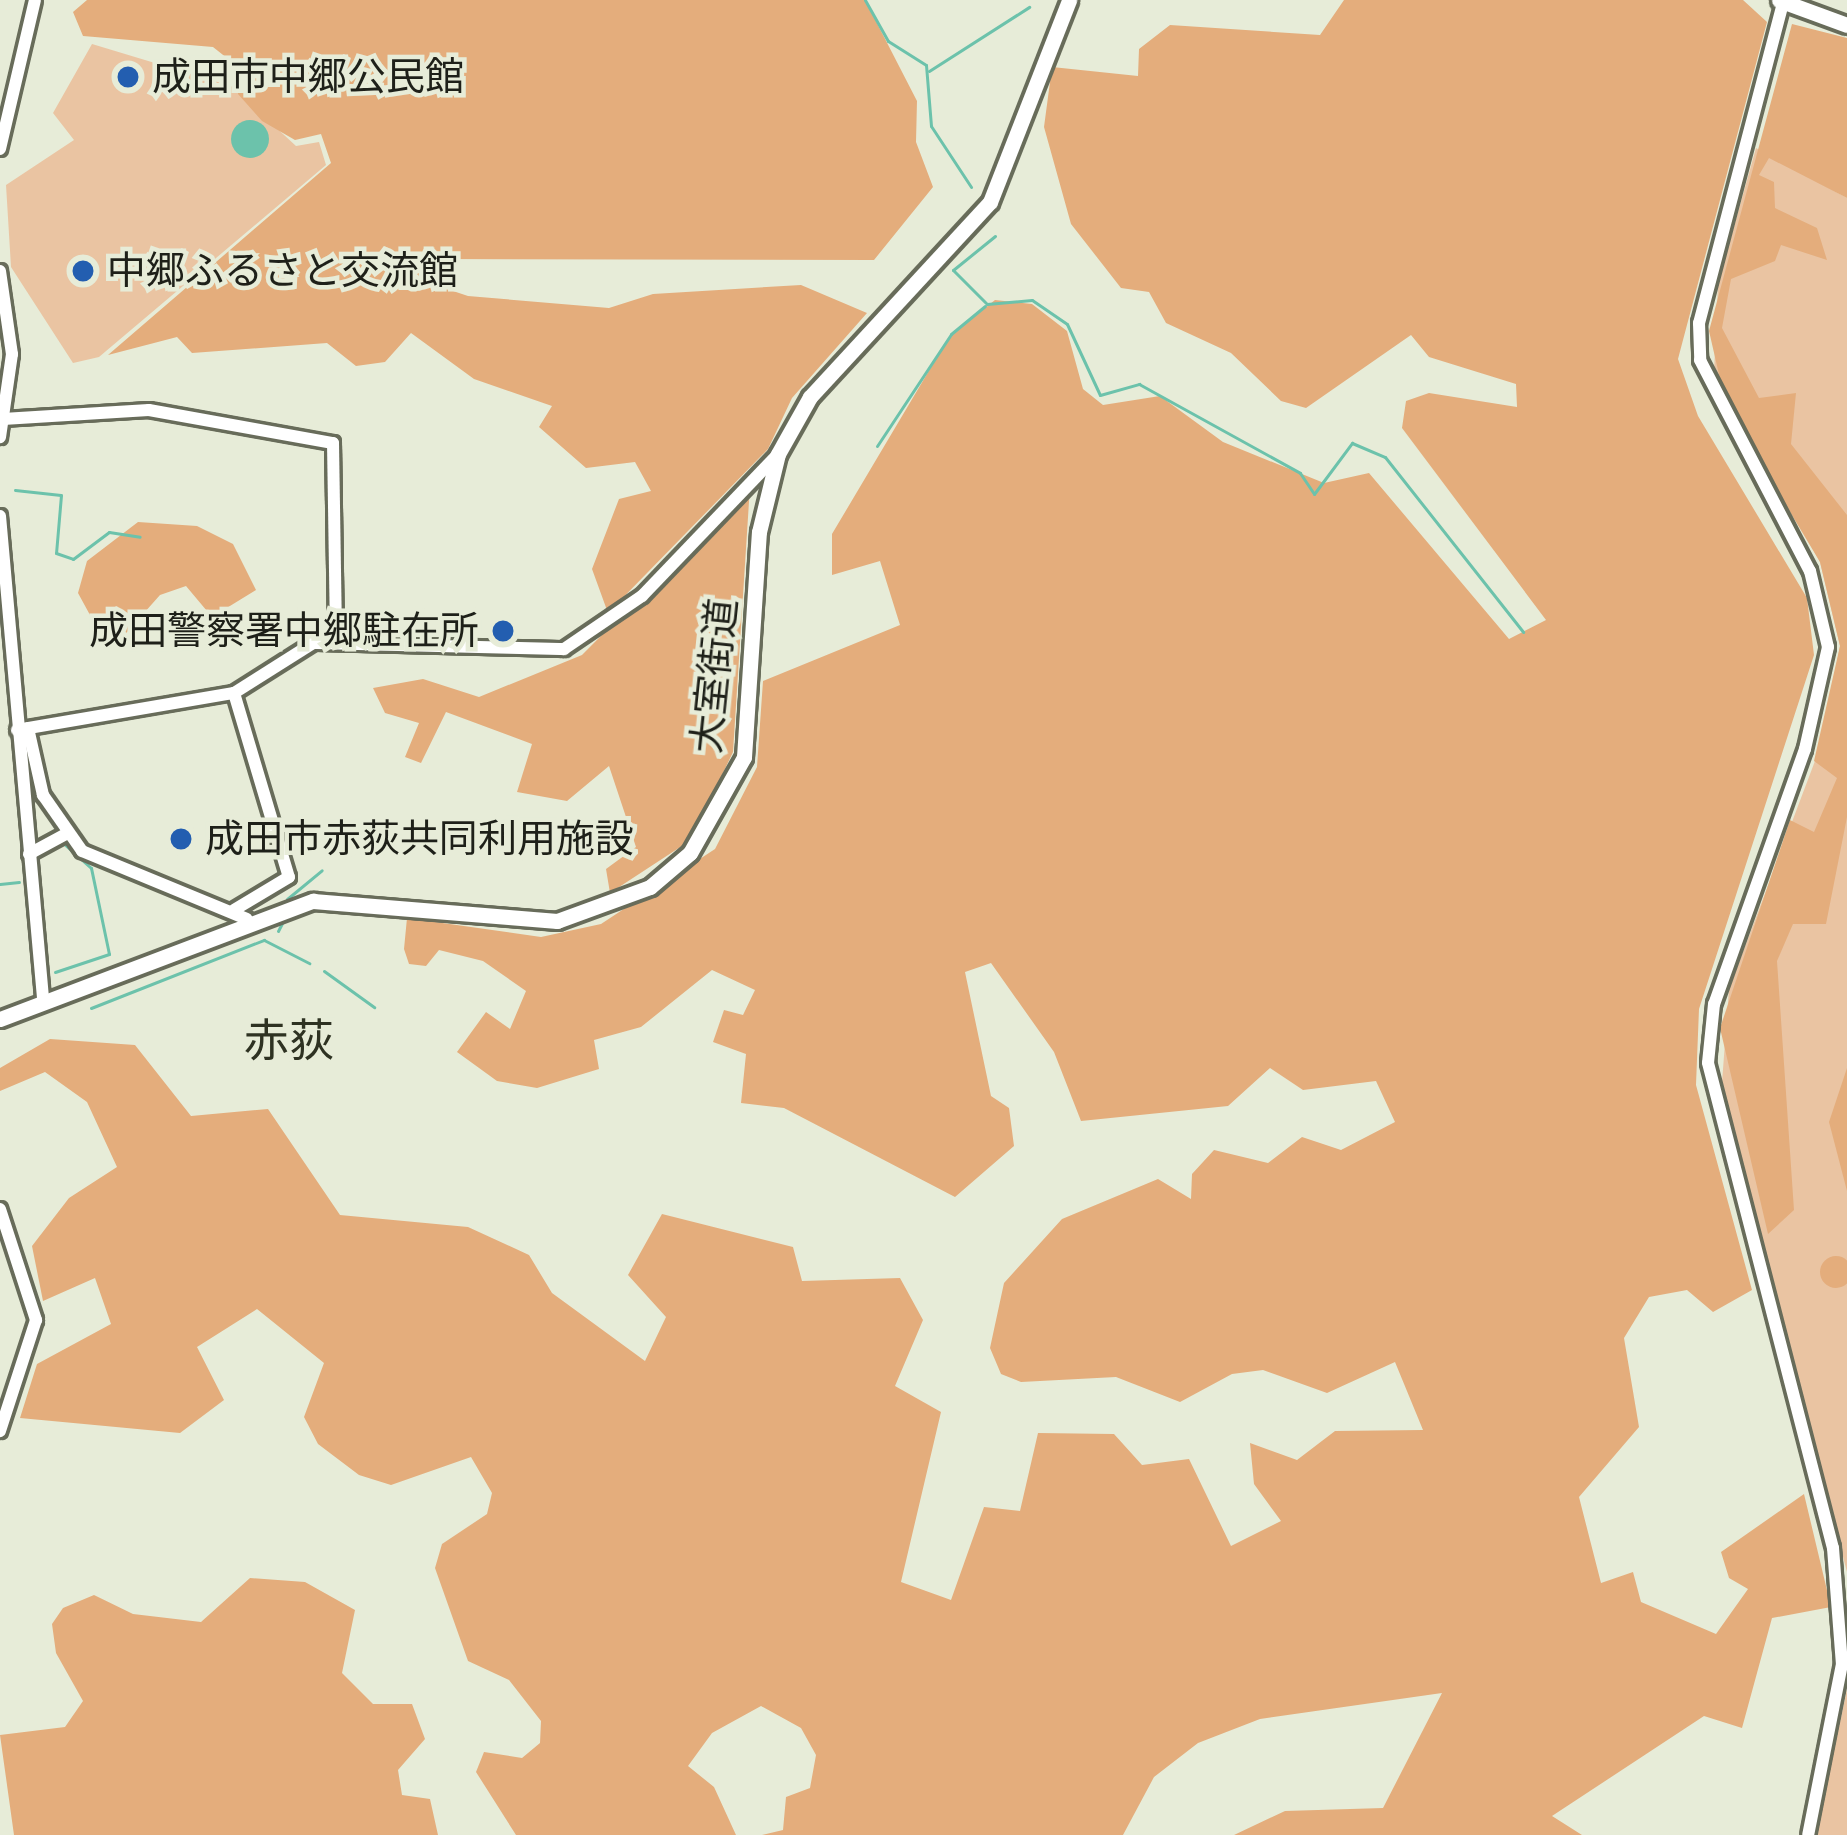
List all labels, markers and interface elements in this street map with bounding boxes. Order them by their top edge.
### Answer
place label: 成田市中郷公民館 [152,54,464,100]
marker: 成田市中郷公民館 [115,64,141,90]
place label: 中郷ふるさと交流館 [107,248,458,294]
marker: 中郷ふるさと交流館 [70,258,96,284]
street label: 大室街道 [684,596,746,756]
place label: 成田警察署中郷駐在所 [89,608,479,654]
marker: 成田警察署中郷駐在所 [490,618,516,644]
place label: 成田市赤荻共同利用施設 [205,816,634,862]
marker: 成田市赤荻共同利用施設 [168,826,194,852]
district label: 赤荻 [244,1014,334,1068]

